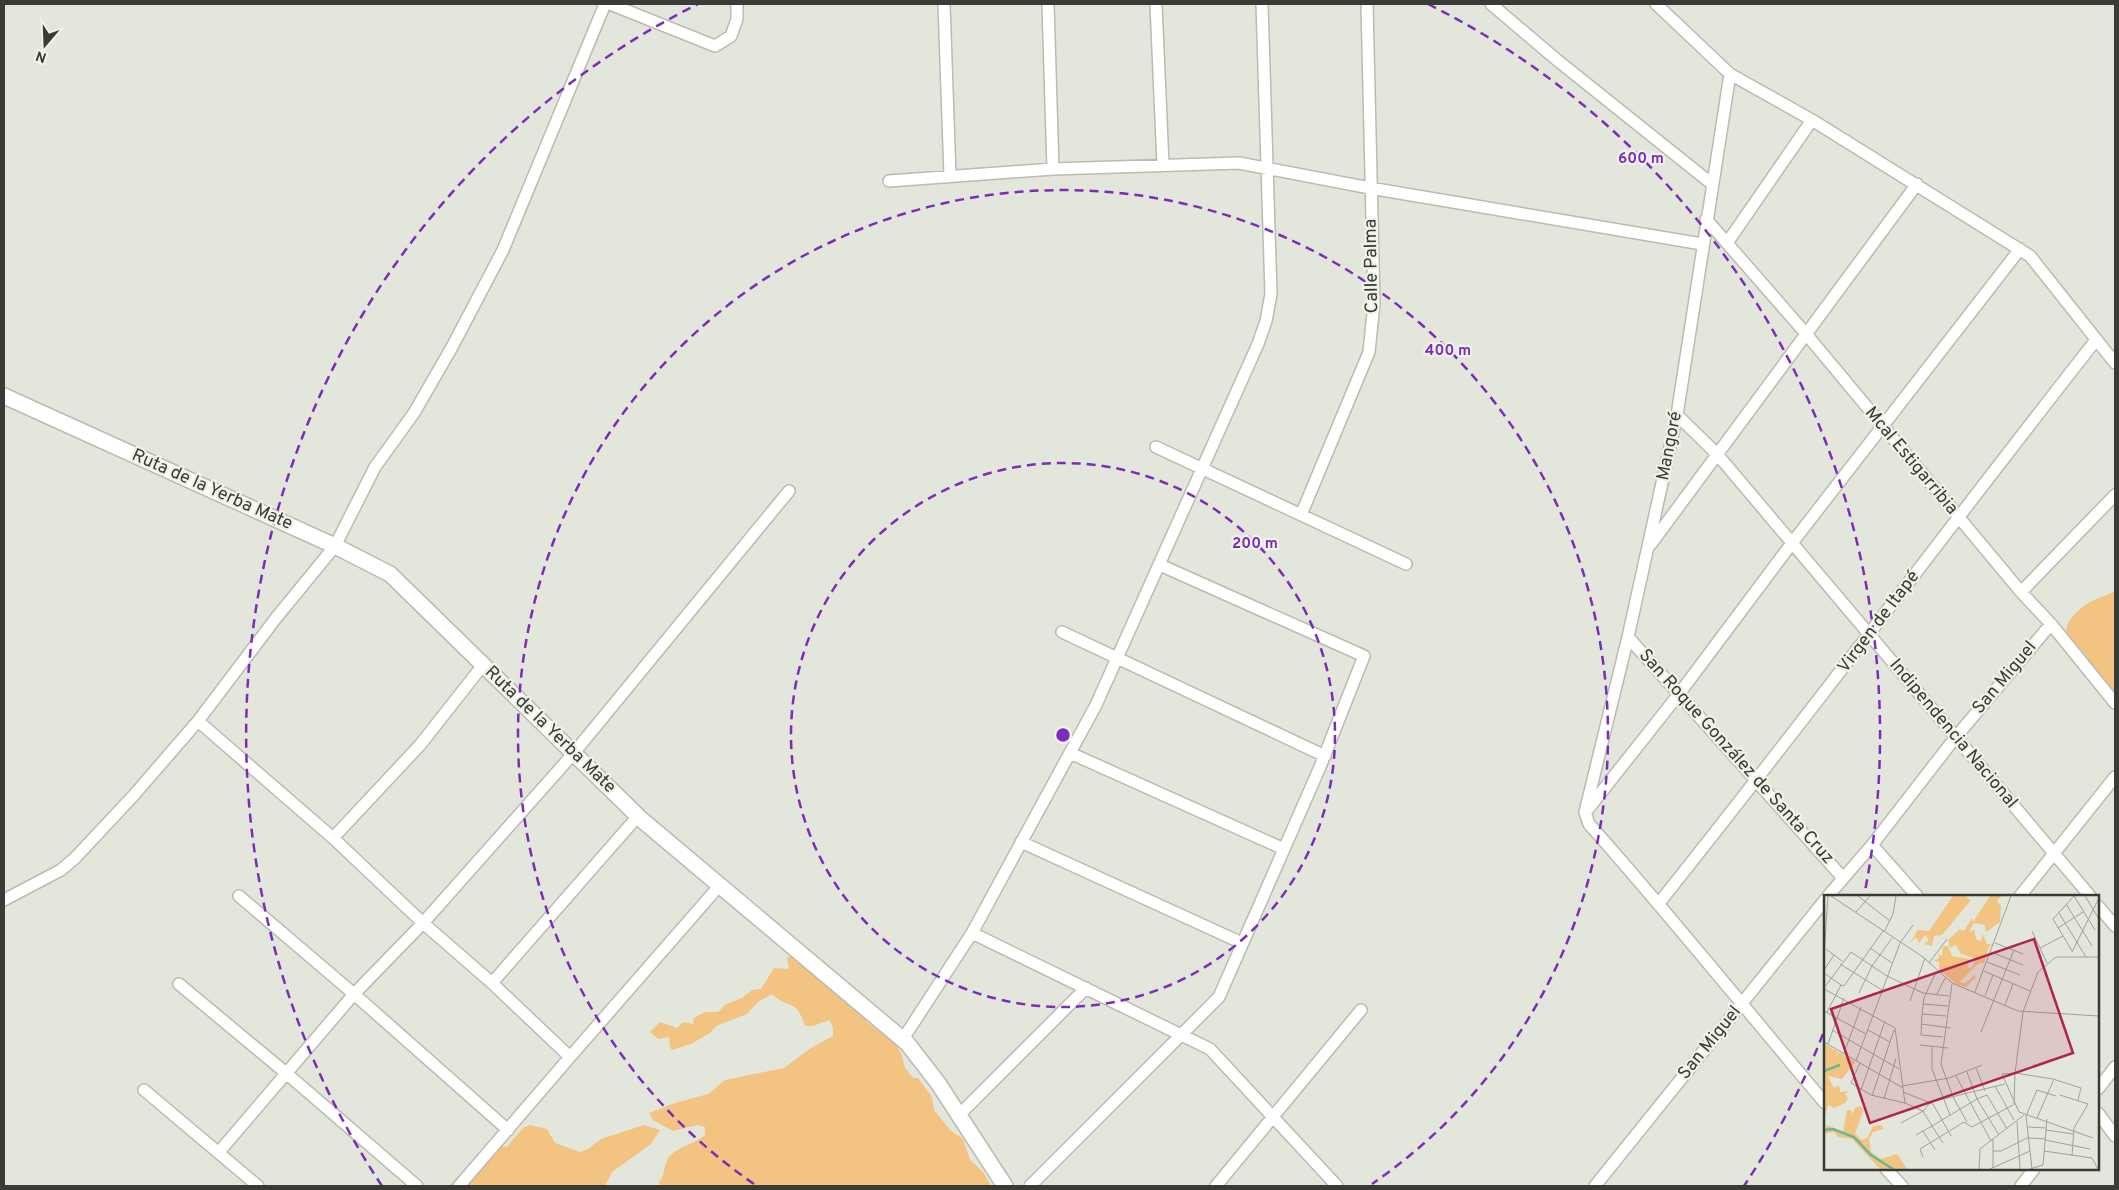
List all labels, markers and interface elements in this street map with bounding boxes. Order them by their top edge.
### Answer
north arrow [20,20,70,70]
text: N [34,46,49,66]
text: 600 m [1618,150,1664,169]
street label: Calle Palma [1360,219,1384,313]
text: 400 m [1425,342,1471,361]
street label: Mcal Estigarribia [1859,402,1963,520]
street label: Mangoré [1652,409,1688,483]
street label: Ruta de la Yerba Mate [128,444,296,536]
text: 200 m [1232,535,1278,554]
street label: Virgen de Itapé [1833,566,1925,678]
street label: San Miguel [1968,637,2042,719]
street label: San Roque González de Santa Cruz [1633,645,1839,869]
street label: Indipendencia Nacional [1884,654,2022,814]
street label: Ruta de la Yerba Mate [479,661,621,799]
centre of rings [1054,726,1072,744]
inset map [1824,895,2099,1170]
street label: San Miguel [1673,1001,1747,1085]

